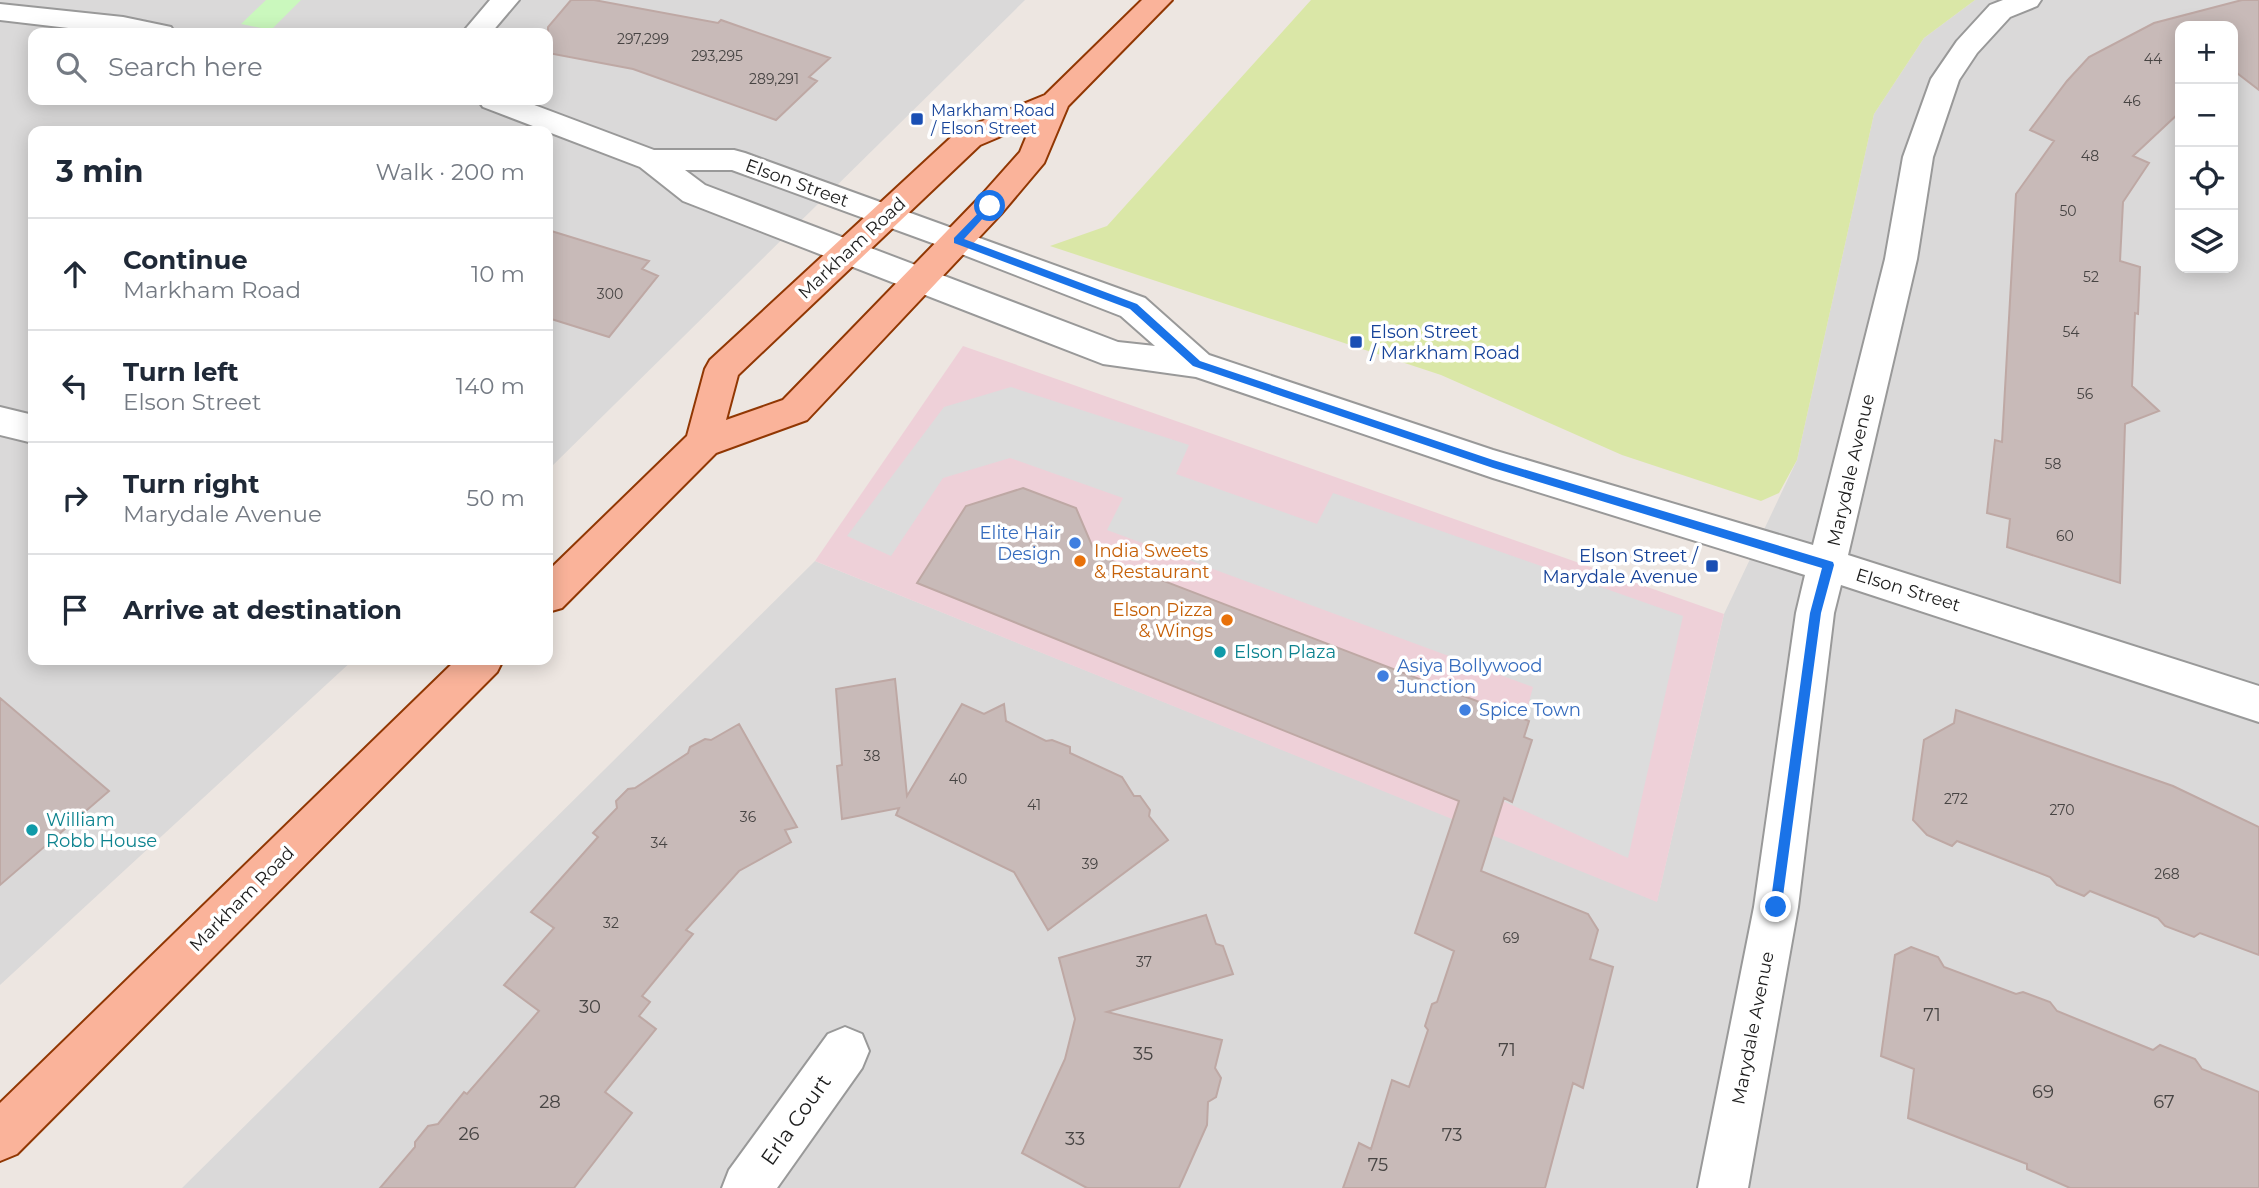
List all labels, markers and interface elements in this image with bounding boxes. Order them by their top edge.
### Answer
map controls [2175,21,2238,273]
button: + [2175,21,2238,84]
search box [28,28,553,105]
house number: 297,299 [617,30,669,48]
house number: 293,295 [691,47,743,65]
icon: search [52,48,90,86]
house number: 44 [2144,50,2163,68]
text: Search here [108,51,263,83]
house number: 289,291 [749,70,799,88]
button: − [2175,84,2238,147]
house number: 46 [2123,92,2141,110]
place label: Markham Road / Elson Street [930,101,1055,138]
marker: Markham Road / Elson Street [909,111,925,127]
house number: 48 [2081,147,2099,165]
button: locate [2175,147,2238,210]
text: 3 min [56,153,143,190]
street label: Elson Street [742,154,852,212]
text: Walk · 200 m [375,158,525,186]
route start [974,190,1005,221]
street label: Markham Road [794,192,910,304]
house number: 50 [2059,202,2077,220]
button: layers [2175,210,2238,273]
text: Continue [123,244,248,276]
icon: ahead [56,255,94,293]
text: 10 m [471,260,525,288]
house number: 52 [2083,268,2099,286]
text: Markham Road [123,276,301,304]
house number: 300 [597,285,623,303]
place label: Elson Street / Markham Road [1369,321,1520,364]
house number: 54 [2062,323,2080,341]
marker: Elson Street / Markham Road [1348,334,1364,350]
text: Turn left [123,356,239,388]
icon: left [56,367,94,405]
text: 140 m [456,372,525,400]
house number: 56 [2077,385,2094,403]
text: Elson Street [123,388,261,416]
street label: Marydale Avenue [1823,392,1879,548]
house number: 58 [2045,455,2061,473]
text: Turn right [123,468,259,500]
icon: right [56,479,94,517]
text: 50 m [466,484,525,512]
text: Marydale Avenue [123,500,322,528]
place label: Elite Hair Design [980,522,1061,565]
house number: 60 [2056,527,2074,545]
marker: Elite Hair Design [1067,535,1083,551]
place label: India Sweets & Restaurant [1094,540,1210,583]
place label: Elson Street / Marydale Avenue [1542,545,1699,588]
marker: India Sweets & Restaurant [1072,553,1088,569]
marker: Elson Street / Marydale Avenue [1704,558,1720,574]
street label: Elson Street [1853,564,1963,616]
icon: arrive [56,591,94,629]
text: Arrive at destination [123,594,402,626]
place label: Elson Pizza & Wings [1112,599,1213,642]
marker: Elson Pizza & Wings [1219,612,1235,628]
place label: Elson Plaza [1234,641,1336,663]
marker: Elson Plaza [1212,644,1228,660]
place label: Asiya Bollywood Junction [1396,655,1543,698]
marker: Asiya Bollywood Junction [1375,668,1391,684]
place label: Spice Town [1479,699,1581,721]
marker: Spice Town [1457,702,1473,718]
house number: 38 [864,747,880,765]
house number: 40 [949,770,967,788]
house number: 272 [1944,790,1968,808]
house number: 41 [1027,796,1041,814]
house number: 270 [2049,801,2075,819]
house number: 36 [740,808,757,826]
place label: William Robb House [46,809,157,852]
marker: William Robb House [24,822,40,838]
house number: 34 [650,834,668,852]
street label: Markham Road [185,842,299,956]
house number: 39 [1082,855,1098,873]
house number: 268 [2154,865,2180,883]
route end [1760,891,1791,922]
house number: 32 [603,914,619,932]
house number: 69 [1502,929,1520,947]
street label: Marydale Avenue [1727,949,1779,1106]
house number: 37 [1136,953,1152,971]
house number: 30 [579,996,601,1018]
house number: 71 [1923,1004,1941,1026]
house number: 71 [1498,1039,1516,1061]
house number: 35 [1133,1043,1153,1065]
street label: Erla Court [755,1070,836,1170]
house number: 69 [2032,1081,2054,1103]
house number: 28 [539,1091,561,1113]
house number: 67 [2153,1091,2175,1113]
house number: 26 [458,1123,480,1145]
house number: 73 [1442,1124,1462,1146]
house number: 33 [1065,1128,1085,1150]
house number: 75 [1368,1154,1388,1176]

